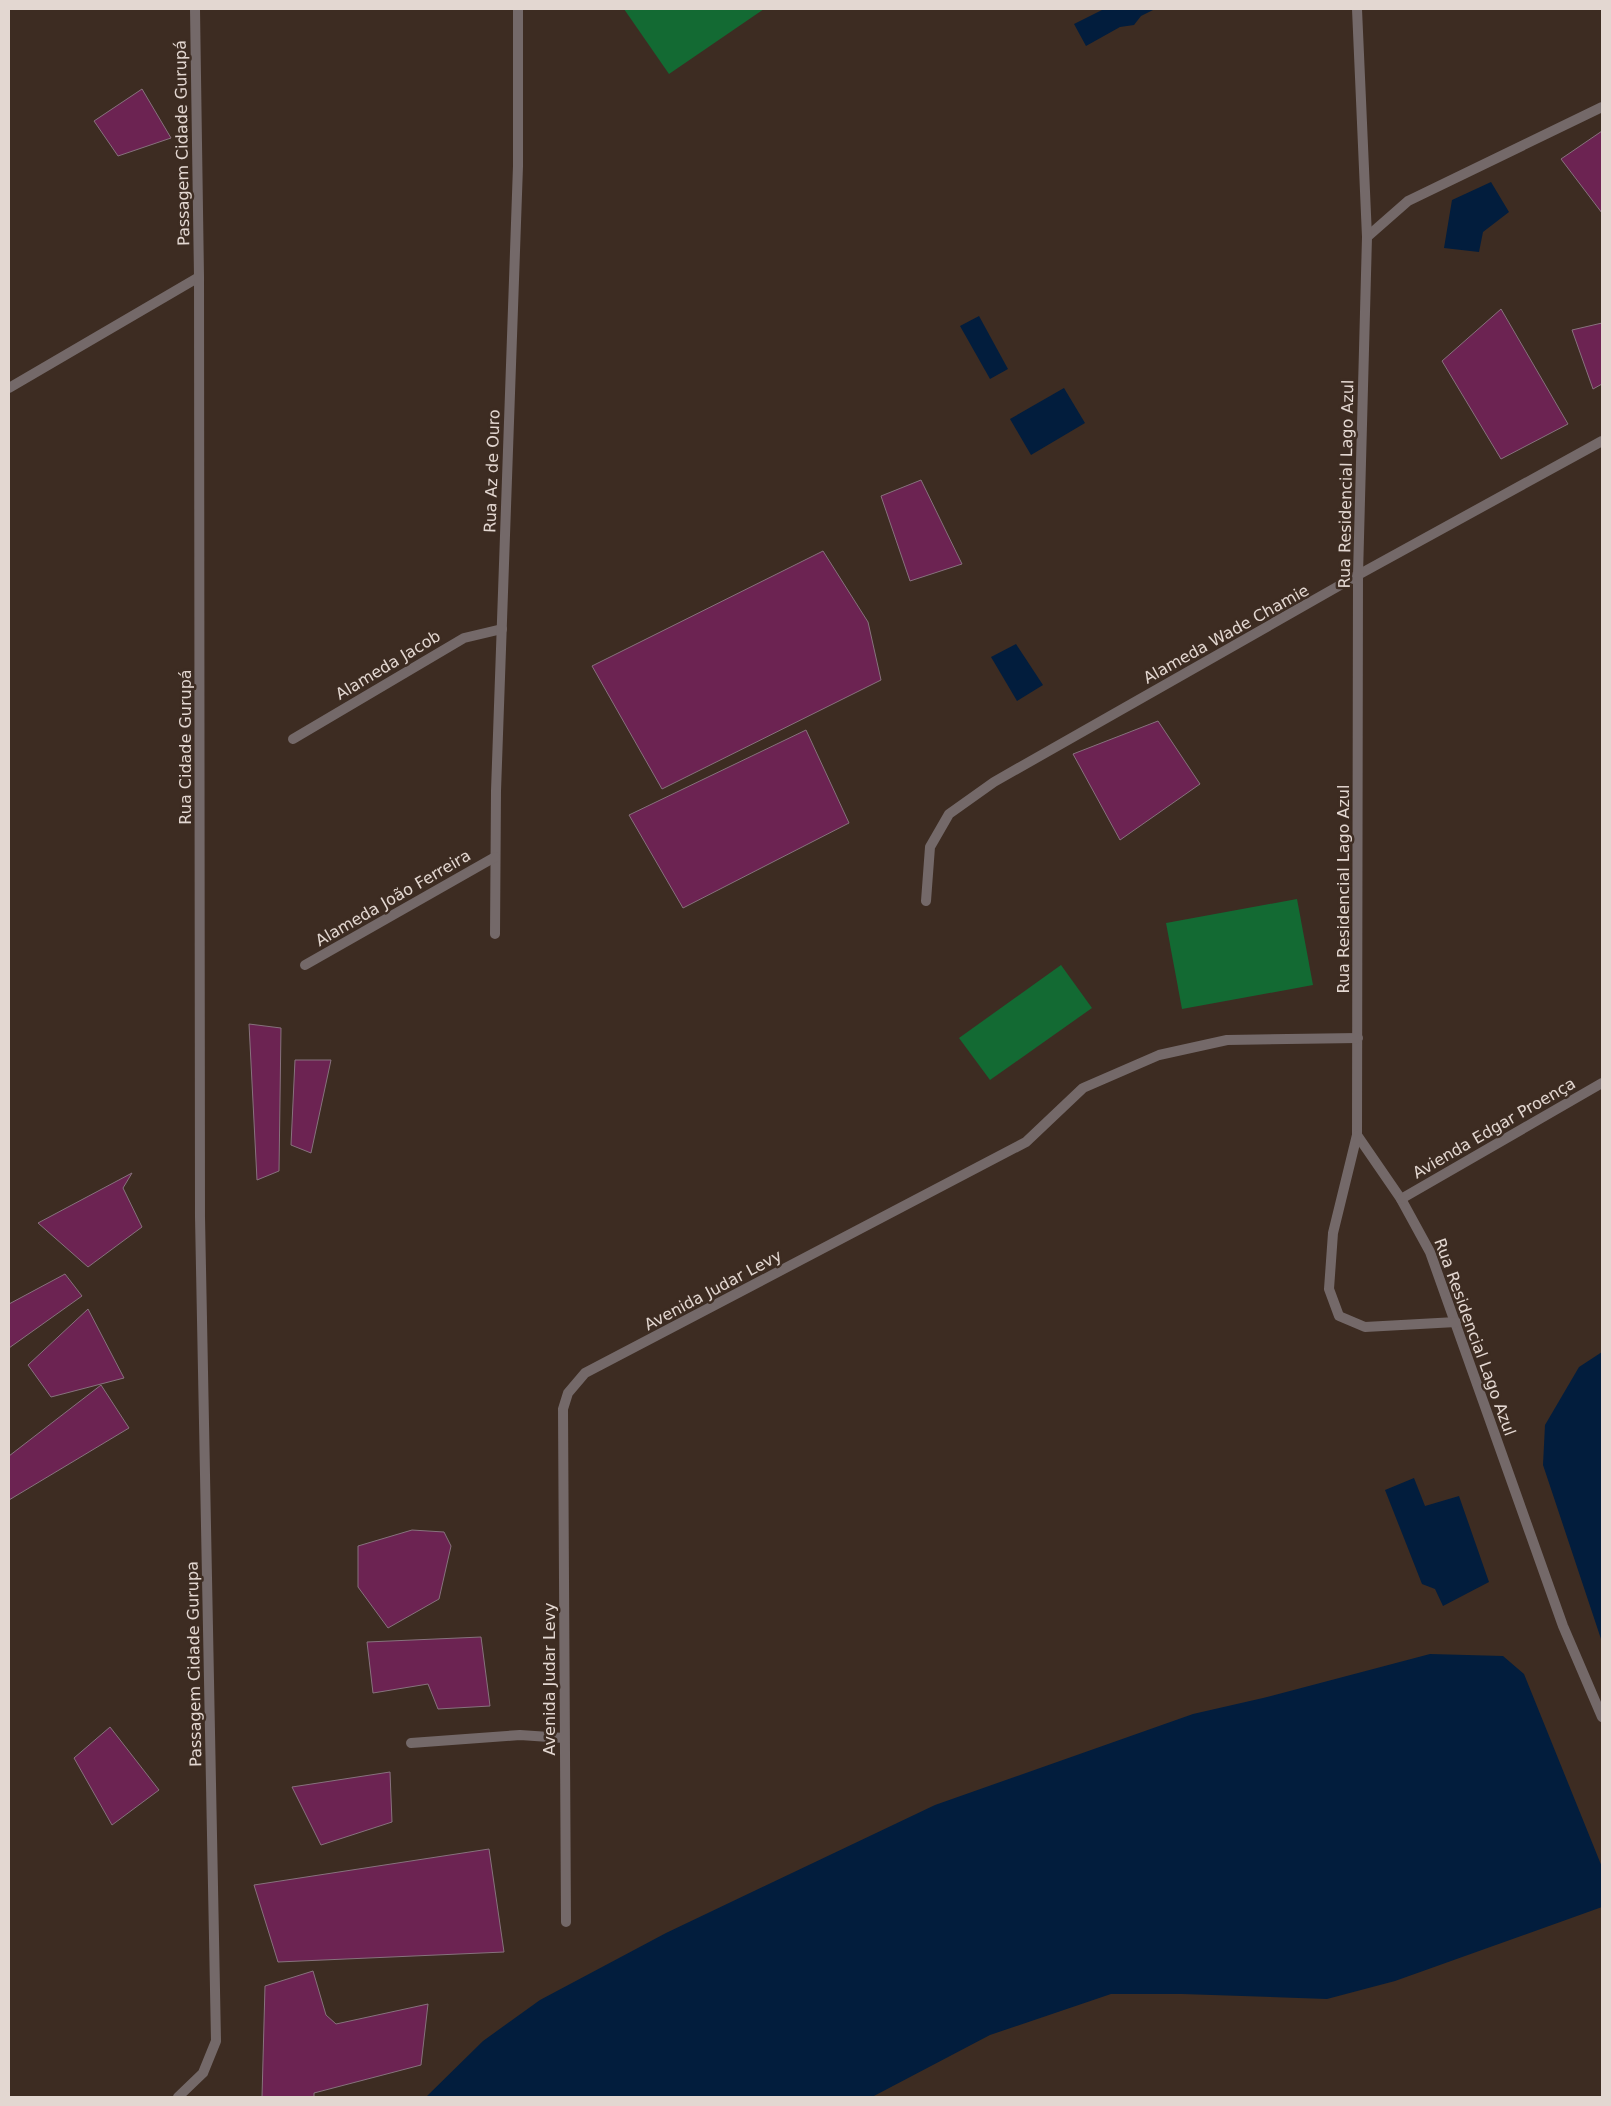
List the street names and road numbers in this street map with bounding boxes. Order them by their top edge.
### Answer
street label: Passagem Cidade Gurupá [171,40,193,246]
street label: Rua Residencial Lago Azul [1335,379,1357,589]
street label: Rua Az de Ouro [480,409,504,533]
street label: Alameda Wade Chamie [1140,581,1312,687]
street label: Alameda Jacob [332,626,444,704]
street label: Rua Cidade Gurupá [176,669,195,825]
street label: Rua Residencial Lago Azul [1334,785,1353,993]
street label: Alameda João Ferreira [312,846,474,950]
street label: Avienda Edgar Proença [1409,1074,1579,1182]
street label: Rua Residencial Lago Azul [1430,1236,1520,1438]
street label: Avenida Judar Levy [641,1246,785,1334]
street label: Passagem Cidade Gurupa [183,1561,205,1767]
street label: Avenida Judar Levy [540,1603,559,1755]

